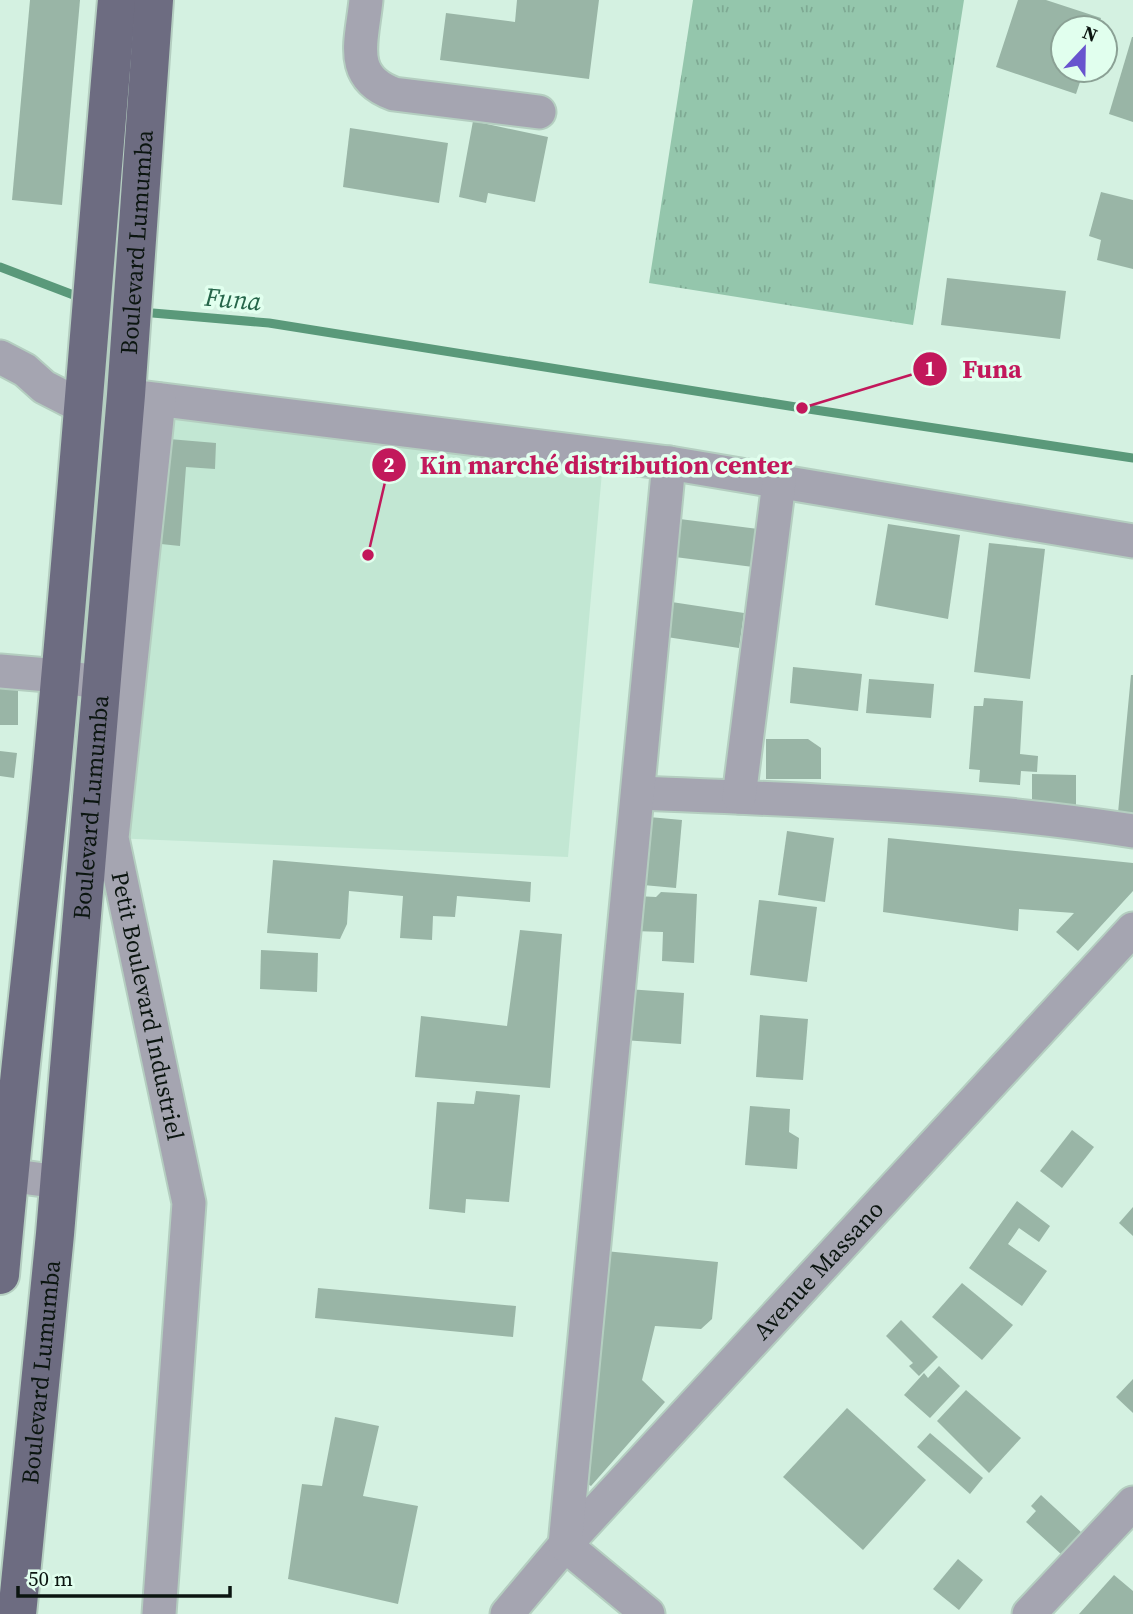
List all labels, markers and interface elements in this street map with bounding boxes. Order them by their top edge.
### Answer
north arrow [1049,14,1119,84]
text: N [1079,19,1102,48]
street label: Boulevard Lumumba [112,128,161,356]
water label: Funa [202,279,263,319]
callout: Funa [913,346,1035,393]
text: Funa [962,351,1022,387]
text: 1 [924,354,936,383]
callout: Kin marché distribution center [371,441,807,488]
text: Kin marché distribution center [420,447,793,483]
text: 2 [383,450,395,479]
street label: Boulevard Lumumba [65,693,117,921]
street label: Petit Boulevard Industriel [103,868,192,1143]
street label: Avenue Massano [745,1193,891,1347]
street label: Boulevard Lumumba [13,1258,68,1486]
scale bar [18,1554,229,1598]
text: 50 m [28,1564,73,1593]

